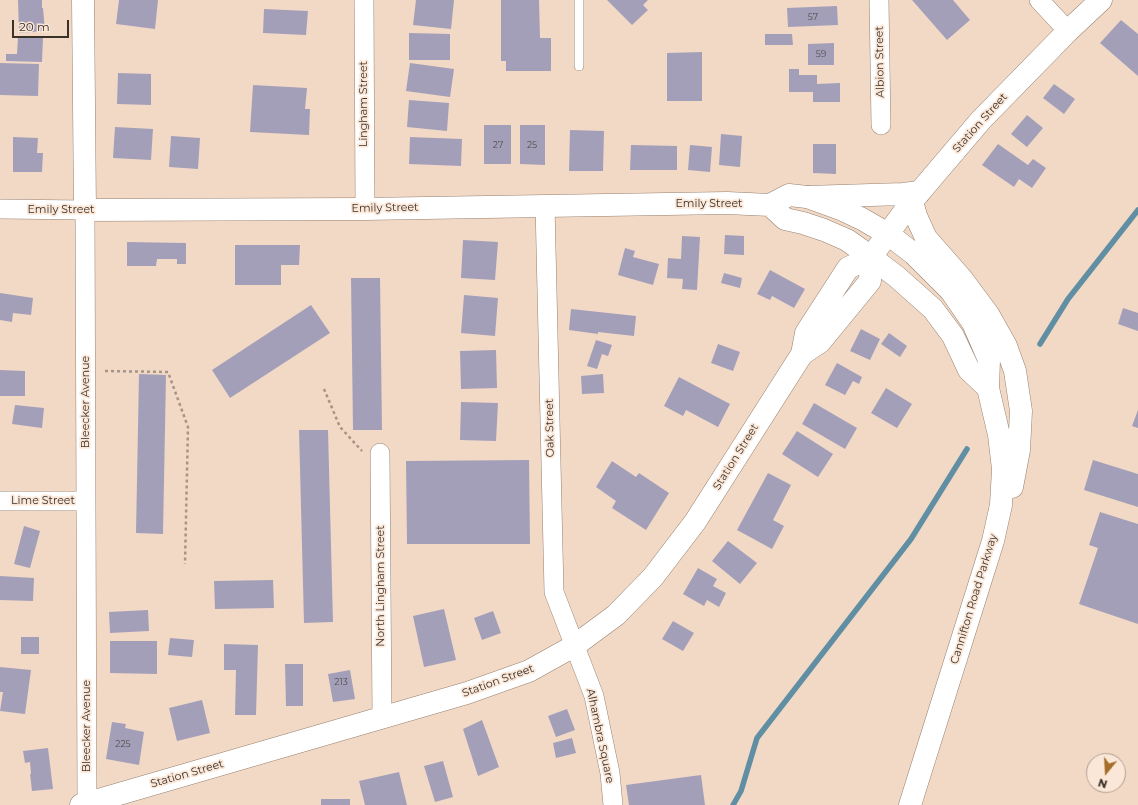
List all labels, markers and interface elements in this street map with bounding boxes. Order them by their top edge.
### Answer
scale bar [14,12,71,38]
house number: 57 [808,12,818,22]
text: 20 m [19,19,50,34]
street label: Albion Street [873,26,887,98]
house number: 59 [816,49,826,59]
street label: Lingham Street [357,61,371,147]
street label: Station Street [950,91,1010,155]
house number: 27 [493,140,503,150]
house number: 25 [527,140,537,150]
street label: Emily Street [675,197,743,211]
street label: Emily Street [351,201,419,215]
street label: Emily Street [27,203,95,217]
street label: Bleecker Avenue [79,356,93,448]
street label: Oak Street [543,399,557,457]
street label: Station Street [710,422,762,492]
street label: Lime Street [11,494,75,508]
street label: North Lingham Street [374,525,388,647]
street label: Cannifton Road Parkway [948,532,1000,666]
street label: Station Street [460,662,536,700]
house number: 213 [334,677,348,687]
street label: Bleecker Avenue [80,680,94,772]
street label: Alhambra Square [584,688,616,784]
house number: 225 [115,739,131,749]
north arrow [1086,753,1126,793]
street label: Station Street [149,757,225,791]
text: N [1096,775,1109,791]

